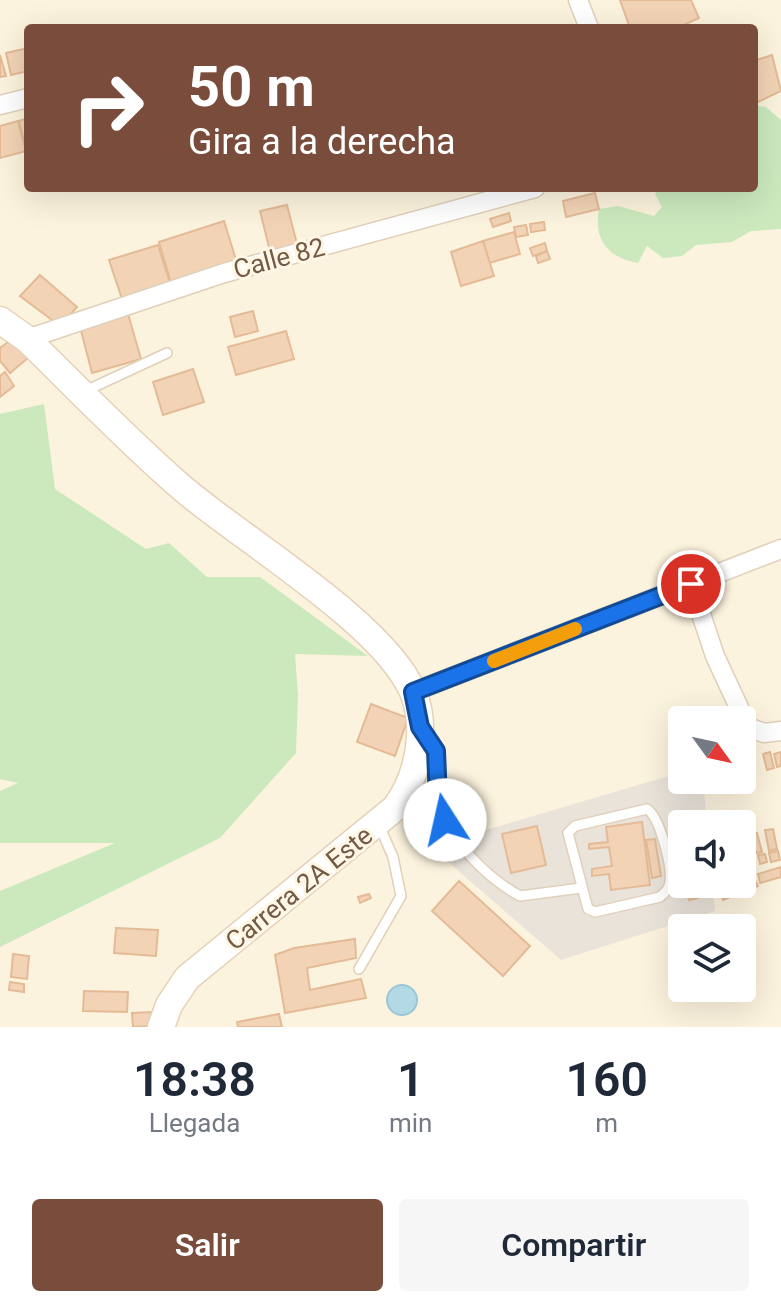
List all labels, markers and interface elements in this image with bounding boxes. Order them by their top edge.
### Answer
text: 50 m [188,54,315,120]
icon: right [56,56,160,160]
text: Gira a la derecha [188,121,456,163]
street label: Calle 82 [230,231,328,285]
pin [657,550,725,618]
icon: arrive [669,562,713,606]
north arrow [668,706,756,794]
map controls [668,706,756,1002]
position arrow [403,778,487,862]
button: sound [668,810,756,898]
street label: Carrera 2A Este [220,820,378,956]
button: layers [668,914,756,1002]
text: 18:38 [133,1051,256,1108]
text: 1 [397,1051,424,1108]
text: 160 [566,1051,648,1108]
text: Llegada [149,1108,240,1138]
text: min [389,1108,432,1138]
text: m [595,1108,618,1138]
button: Salir [32,1199,383,1291]
button: Compartir [399,1199,749,1291]

